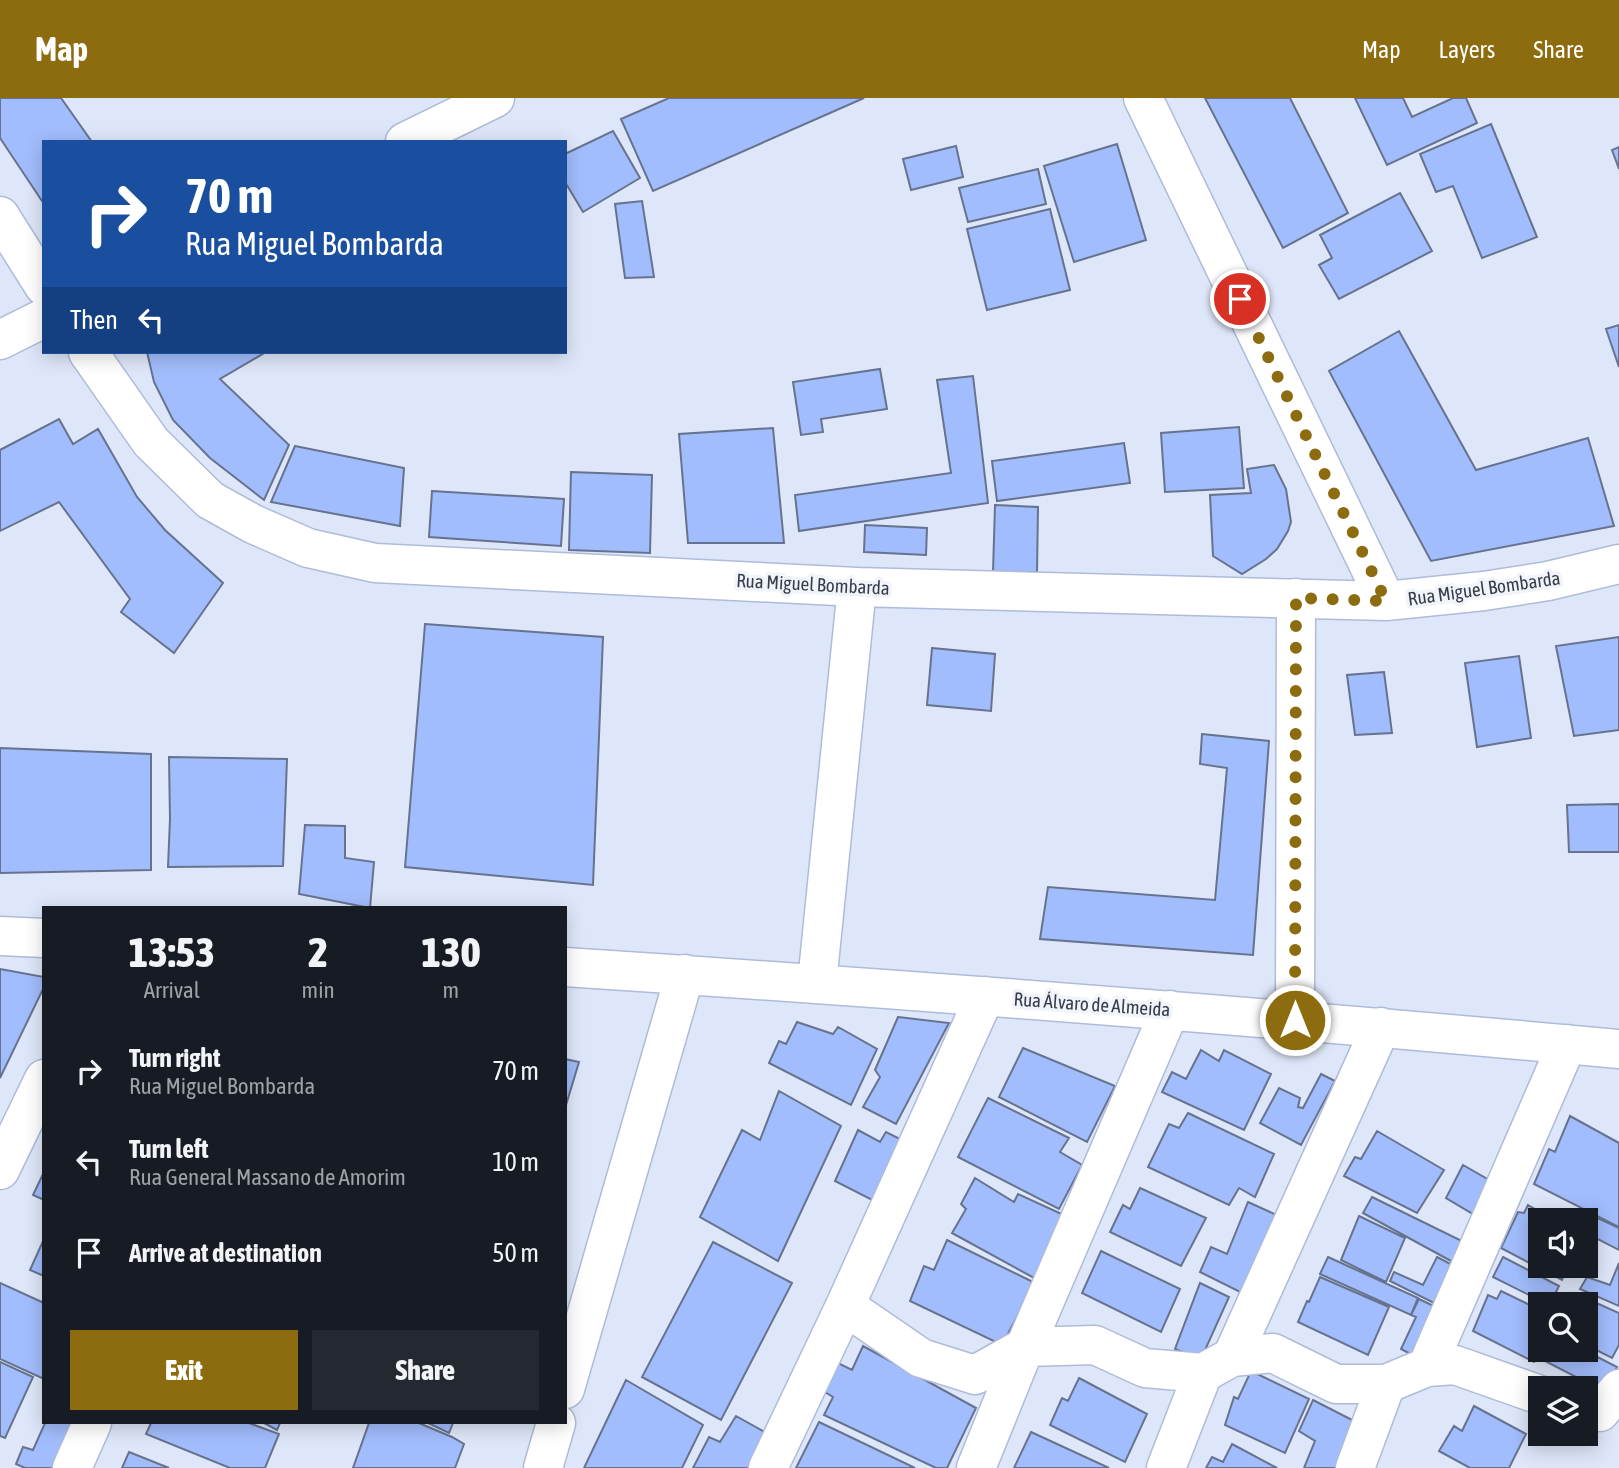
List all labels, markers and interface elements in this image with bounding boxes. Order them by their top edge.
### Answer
text: Map [35,30,88,68]
text: Map [1362,36,1401,63]
text: Layers [1439,36,1495,63]
text: Share [1533,36,1584,63]
text: 70 m [185,167,273,223]
icon: right [70,168,161,259]
text: Rua Miguel Bombarda [185,225,444,262]
pin [1210,269,1270,329]
icon: arrive [1221,280,1259,318]
icon: left [132,301,170,339]
text: Then [70,305,118,335]
street label: Rua Miguel Bombarda [1406,566,1562,610]
street label: Rua Miguel Bombarda [736,569,890,599]
text: 13:53 [129,928,215,976]
text: 2 [308,928,328,976]
text: 130 [421,928,480,976]
text: Arrival [144,977,200,1003]
text: min [302,977,335,1003]
text: m [443,977,459,1003]
position arrow [1258,983,1332,1057]
street label: Rua Álvaro de Almeida [1013,988,1171,1020]
text: Turn right [129,1043,220,1073]
icon: right [70,1052,108,1090]
text: 70 m [492,1056,539,1086]
text: Rua Miguel Bombarda [129,1073,315,1099]
text: Turn left [129,1134,209,1164]
icon: left [70,1143,108,1181]
text: 10 m [492,1147,539,1177]
text: Rua General Massano de Amorim [129,1164,406,1190]
map controls [1528,1208,1598,1446]
button: sound [1528,1208,1598,1278]
icon: arrive [70,1234,108,1272]
text: Arrive at destination [129,1238,322,1268]
text: 50 m [492,1238,539,1268]
button: search [1528,1292,1598,1362]
button: Exit [70,1330,298,1410]
button: Share [312,1330,539,1410]
button: layers [1528,1376,1598,1446]

